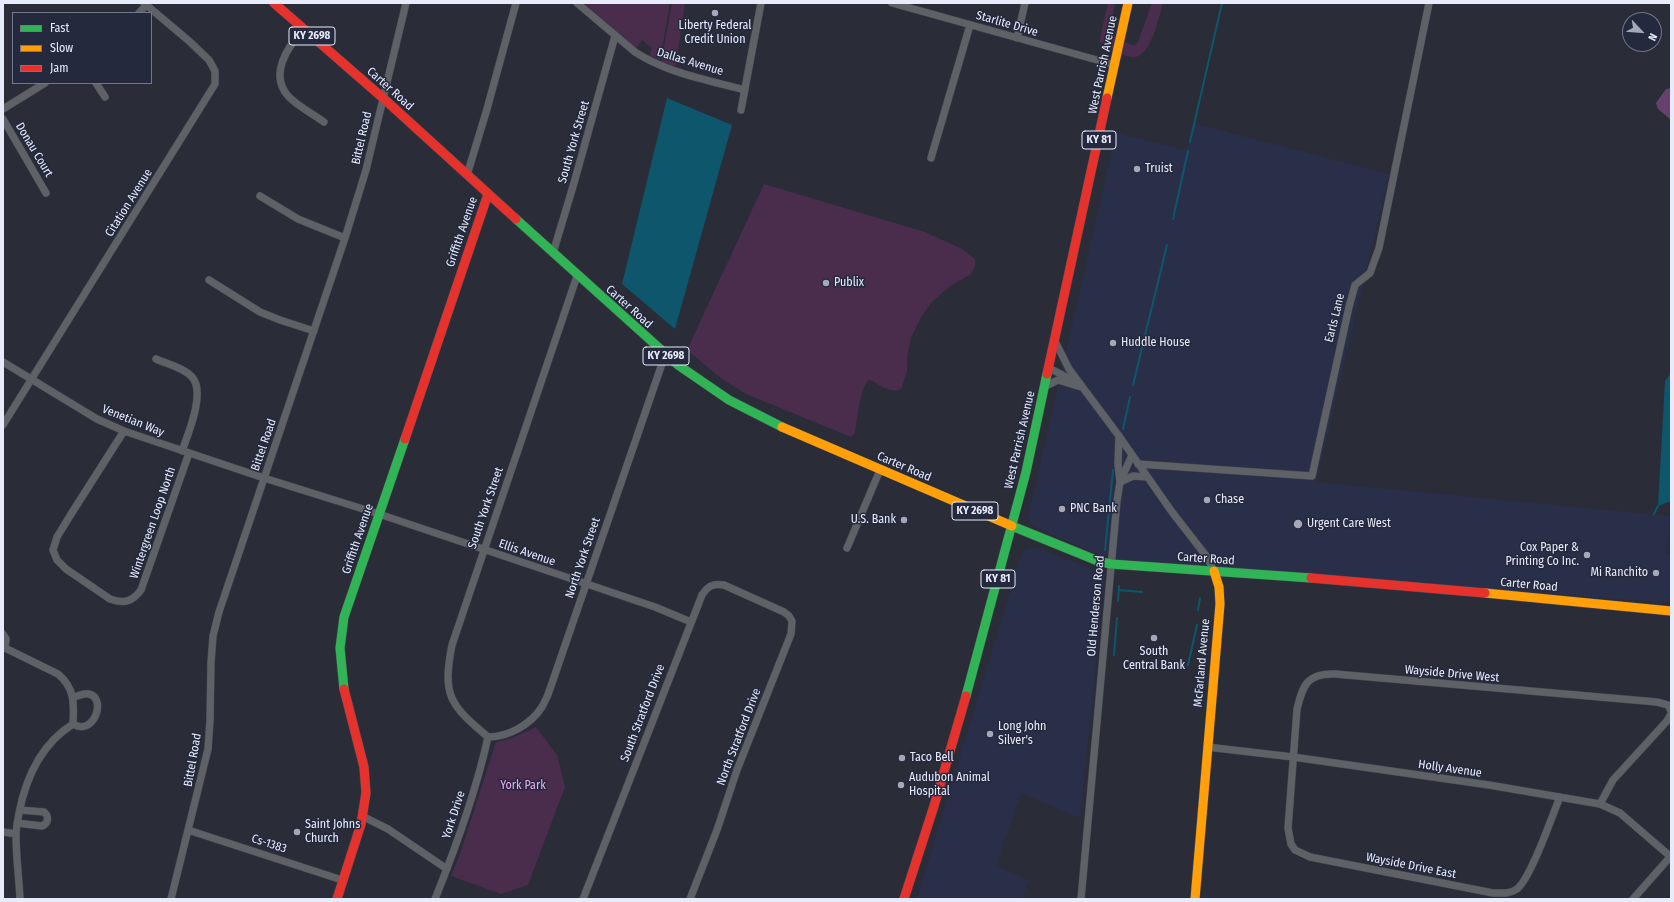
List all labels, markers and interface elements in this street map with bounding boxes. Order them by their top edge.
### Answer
marker: Liberty Federal Credit Union [710,8,720,18]
street label: Starlite Drive [974,8,1040,40]
legend [12,12,152,84]
north arrow [1622,12,1662,52]
street label: West Parrish Avenue [1086,15,1120,115]
place label: Liberty Federal Credit Union [679,19,751,47]
text: Fast [50,21,69,35]
road number: KY 2698 [289,27,335,45]
text: N [1645,31,1660,43]
text: Slow [50,41,73,55]
street label: Dallas Avenue [655,45,725,79]
text: Jam [50,61,68,75]
street label: Carter Road [364,64,416,114]
street label: South York Street [555,99,593,185]
street label: Bittel Road [349,110,375,166]
street label: Donau Court [12,120,56,180]
road number: KY 81 [1082,131,1116,149]
place label: Truist [1145,162,1173,176]
marker: Truist [1132,164,1142,174]
street label: Citation Avenue [102,166,156,240]
street label: Griffith Avenue [443,195,481,269]
place label: Publix [834,276,864,290]
marker: Publix [821,278,831,288]
street label: Carter Road [603,282,655,332]
street label: Earls Lane [1322,292,1348,344]
place label: Huddle House [1121,336,1190,350]
marker: Huddle House [1108,338,1118,348]
road number: KY 2698 [643,347,689,365]
street label: West Parrish Avenue [1002,390,1038,490]
street label: Venetian Way [100,402,166,440]
street label: Bittel Road [248,417,280,473]
street label: Carter Road [875,449,933,485]
street label: Wintergreen Loop North [127,465,179,581]
street label: South York Street [465,465,507,551]
place label: Chase [1215,493,1244,507]
marker: Chase [1202,495,1212,505]
street label: Griffith Avenue [339,502,377,576]
road number: KY 2698 [952,502,998,520]
place label: PNC Bank [1070,502,1117,516]
marker: PNC Bank [1057,504,1067,514]
place label: U.S. Bank [851,513,896,527]
marker: U.S. Bank [899,515,909,525]
street label: North York Street [562,516,604,600]
place label: Urgent Care West [1307,517,1391,531]
marker: Urgent Care West [1292,518,1304,530]
street label: Ellis Avenue [497,537,557,569]
place label: Cox Paper & Printing Co Inc. [1505,541,1579,569]
street label: Carter Road [1177,550,1235,568]
marker: Cox Paper & Printing Co Inc. [1582,550,1592,560]
street label: Old Henderson Road [1084,555,1108,657]
place label: Mi Ranchito [1590,566,1648,580]
marker: Mi Ranchito [1651,568,1661,578]
road number: KY 81 [981,570,1015,588]
street label: Carter Road [1500,575,1558,595]
street label: McFarland Avenue [1191,618,1213,708]
marker: South Central Bank [1149,633,1159,643]
place label: South Central Bank [1123,645,1185,673]
street label: South Stratford Drive [618,662,668,764]
street label: Wayside Drive West [1404,663,1500,685]
street label: North Stratford Drive [714,686,764,788]
place label: Long John Silver's [998,720,1046,748]
marker: Long John Silver's [985,729,995,739]
street label: Bittel Road [181,732,205,788]
place label: Taco Bell [910,751,954,765]
marker: Taco Bell [897,753,907,763]
street label: Holly Avenue [1417,757,1483,781]
place label: Audubon Animal Hospital [909,771,990,799]
park label: York Park [500,779,546,793]
marker: Audubon Animal Hospital [896,780,906,790]
street label: York Drive [439,789,469,841]
place label: Saint Johns Church [305,818,360,846]
marker: Saint Johns Church [292,827,302,837]
street label: Cs-1383 [250,832,288,856]
street label: Wayside Drive East [1365,850,1457,882]

